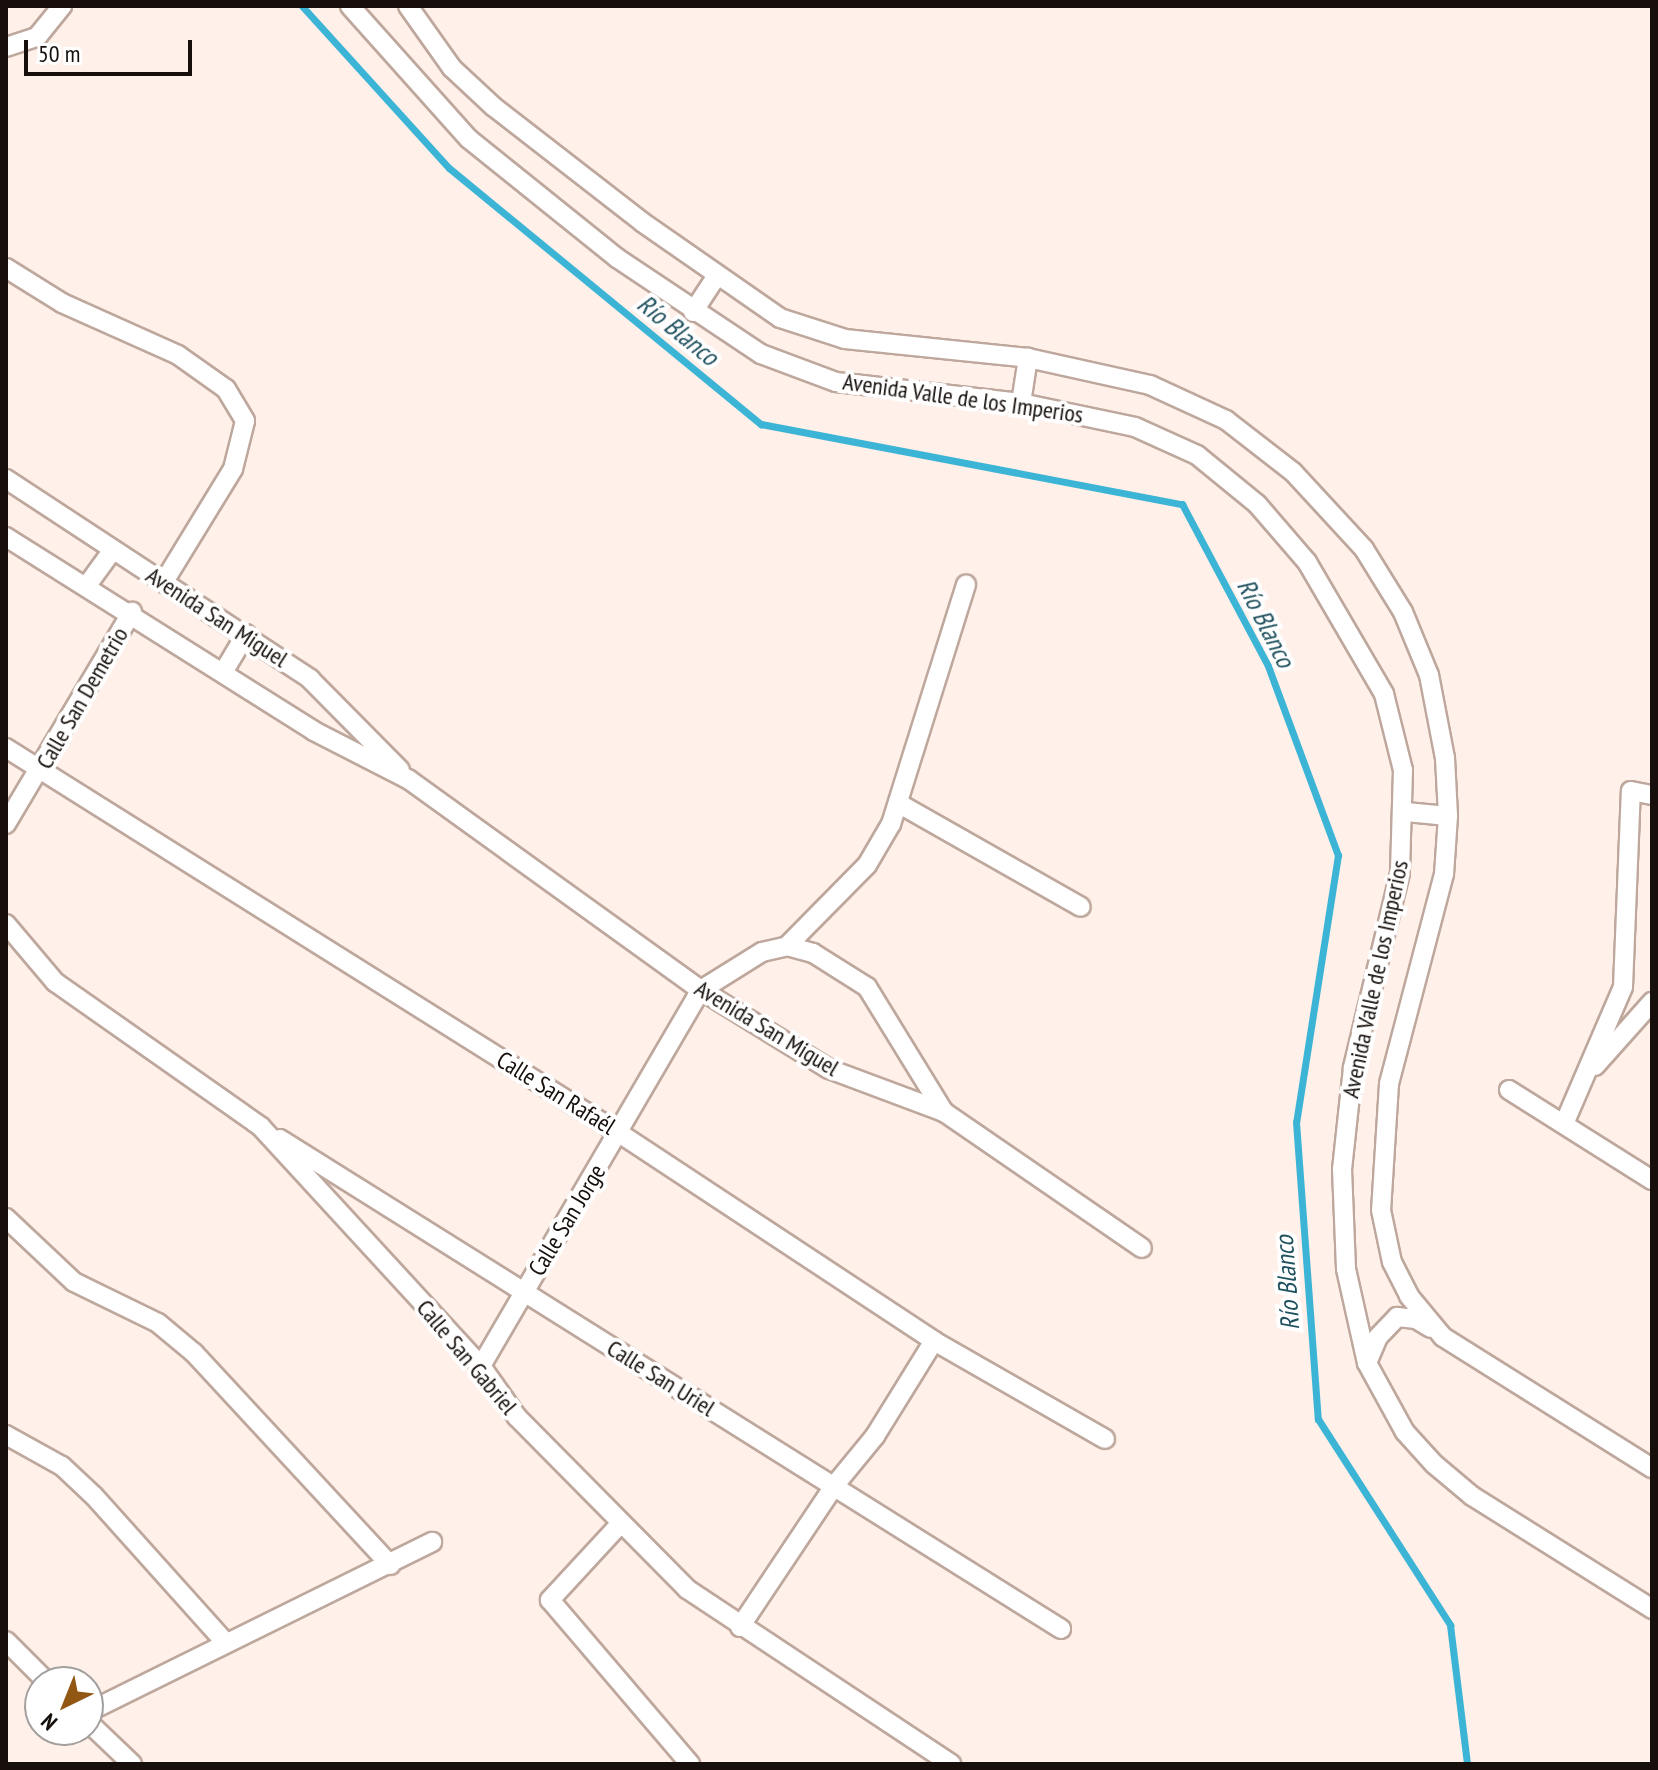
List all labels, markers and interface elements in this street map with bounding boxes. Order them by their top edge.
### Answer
scale bar [28,24,196,74]
text: 50 m [38,38,80,69]
water label: Río Blanco [631,288,725,372]
street label: Avenida Valle de los Imperios [841,367,1085,429]
street label: Avenida San Miguel [141,561,293,673]
water label: Río Blanco [1231,574,1301,672]
street label: Calle San Demetrio [30,622,134,774]
street label: Avenida Valle de los Imperios [1336,857,1414,1101]
street label: Avenida San Miguel [690,974,844,1082]
street label: Calle San Rafaél [491,1045,621,1141]
street label: Calle San Jorge [522,1159,612,1281]
water label: Río Blanco [1268,1235,1306,1331]
street label: Calle San Gabriel [411,1294,523,1420]
street label: Calle San Uriel [602,1334,720,1422]
north arrow [24,1666,104,1746]
text: N [35,1708,63,1736]

